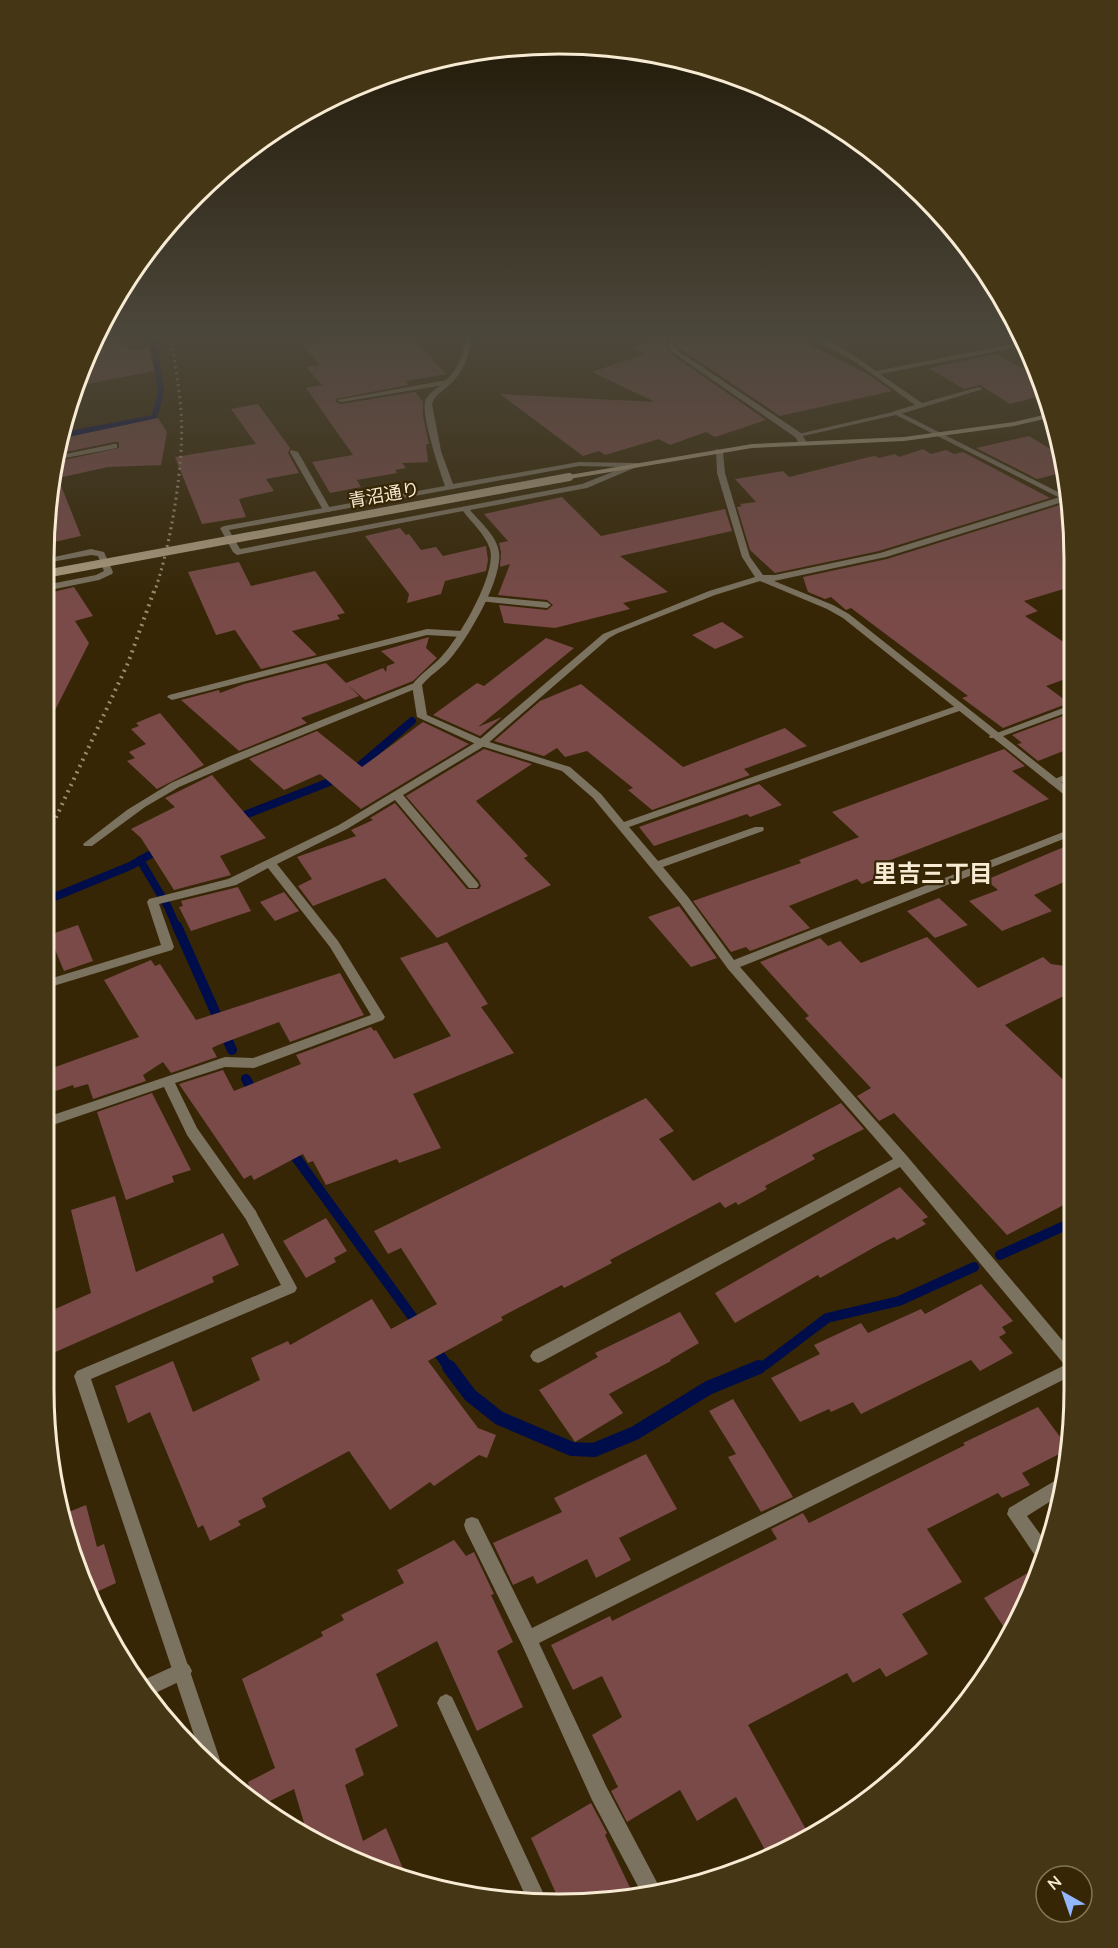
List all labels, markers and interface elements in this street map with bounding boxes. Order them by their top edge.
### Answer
street label: 青沼通り [346,477,421,512]
district label: 里吉三丁目 [873,858,993,888]
north arrow [1034,1864,1094,1924]
text: N [1043,1871,1065,1894]

